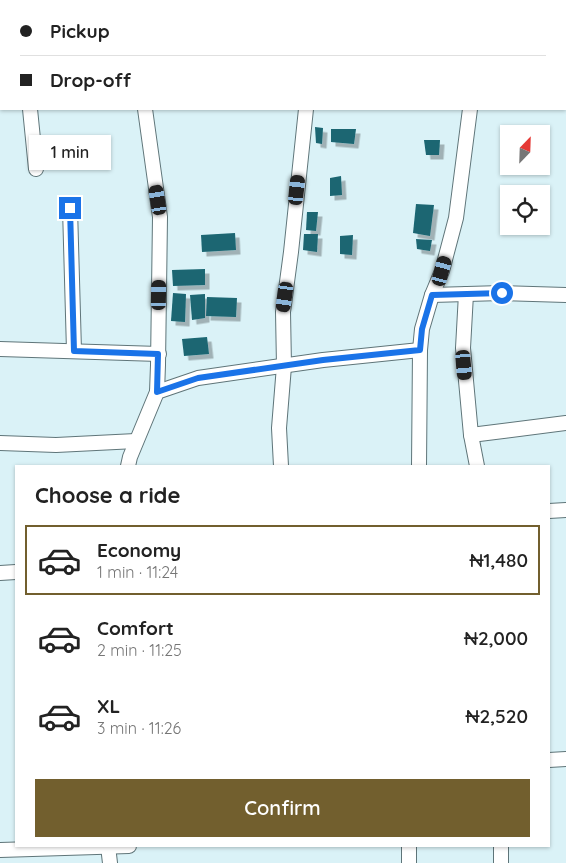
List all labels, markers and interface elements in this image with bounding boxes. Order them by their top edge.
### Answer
text: Pickup [50,19,110,43]
text: Drop-off [50,68,131,92]
north arrow [500,125,550,175]
map controls [500,125,550,235]
callout: 1 min [29,136,111,170]
text: 1 min [51,142,89,162]
car [287,174,306,206]
car [148,184,167,216]
button: locate [500,185,550,235]
route end [59,197,81,219]
car [430,255,453,287]
car [151,280,166,310]
car [275,281,294,313]
route start [491,282,513,304]
car [455,349,472,381]
text: Choose a ride [35,481,180,509]
icon: car [37,538,82,583]
text: Economy [97,538,181,562]
text: ₦1,480 [469,548,528,572]
text: 1 min · 11:24 [97,562,178,582]
icon: car [37,616,82,661]
text: Comfort [97,616,174,640]
text: ₦2,000 [464,626,528,650]
text: 2 min · 11:25 [97,640,182,660]
icon: car [37,694,82,739]
text: XL [97,694,120,718]
text: ₦2,520 [466,704,528,728]
text: 3 min · 11:26 [97,718,181,738]
button: Confirm [35,779,530,837]

